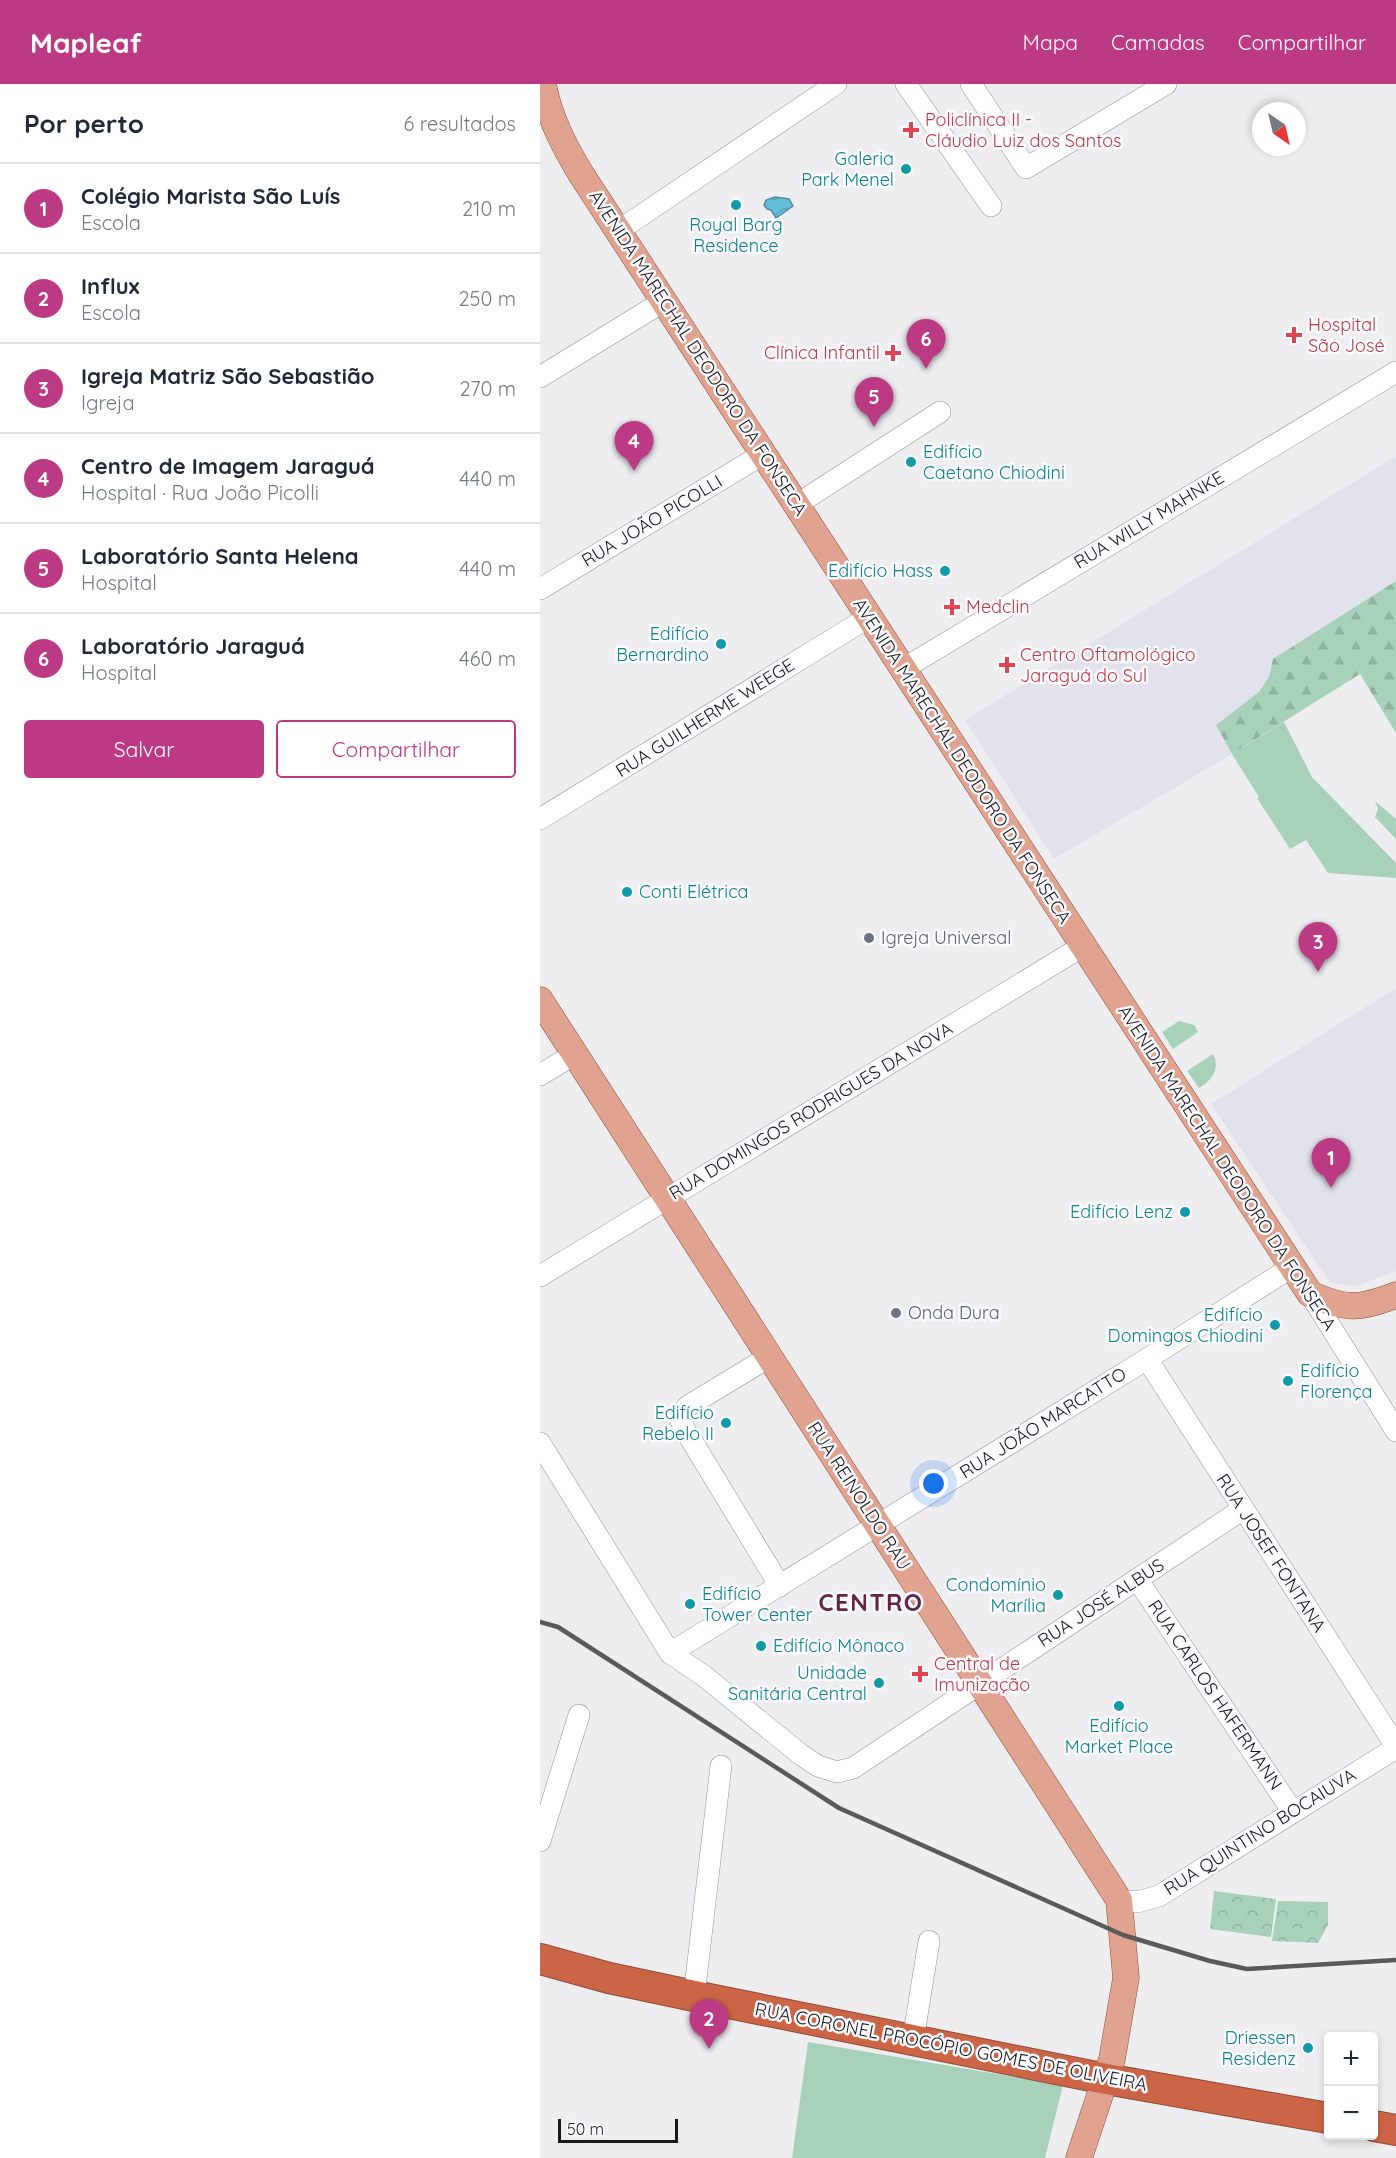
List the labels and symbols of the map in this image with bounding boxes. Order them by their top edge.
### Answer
north arrow [1252,102,1306,156]
place label: Policlínica II - Cláudio Luiz dos Santos [925,108,1122,152]
marker: Policlínica II - Cláudio Luiz dos Santos [902,121,920,139]
place label: Galeria Park Menel [801,147,894,191]
marker: Galeria Park Menel [899,162,913,176]
street label: AVENIDA MARECHAL DEODORO DA FONSECA [584,186,813,520]
marker: Royal Barg Residence [729,198,743,212]
place label: Royal Barg Residence [689,213,783,257]
place label: Hospital São José [1308,313,1385,357]
pin: 6 [906,320,946,369]
marker: Hospital São José [1285,326,1303,344]
place label: Clínica Infantil [764,341,880,364]
marker: Clínica Infantil [884,344,902,362]
pin: 5 [854,378,894,427]
pin: 4 [614,422,653,471]
place label: Edifício Caetano Chiodini [923,440,1065,484]
marker: Edifício Caetano Chiodini [904,455,918,469]
street label: RUA WILLY MAHNKE [1069,466,1228,573]
street label: RUA JOÃO PICOLLI [577,469,726,572]
place label: Edifício Hass [828,559,933,582]
marker: Edifício Hass [938,564,952,578]
street label: AVENIDA MARECHAL DEODORO DA FONSECA [848,594,1077,928]
place label: Medclin [966,595,1030,618]
marker: Medclin [943,598,961,616]
place label: Edifício Bernardino [616,622,709,666]
marker: Edifício Bernardino [714,637,728,651]
place label: Centro Oftamológico Jaraguá do Sul [1020,643,1196,687]
street label: RUA GUILHERME WEEGE [611,653,798,782]
marker: Centro Oftamológico Jaraguá do Sul [998,656,1016,674]
place label: Conti Elétrica [639,880,748,903]
marker: Conti Elétrica [620,885,634,899]
pin: 3 [1298,922,1338,972]
place label: Igreja Universal [881,926,1011,949]
marker: Igreja Universal [862,931,876,945]
street label: AVENIDA MARECHAL DEODORO DA FONSECA [1113,1001,1342,1335]
street label: RUA DOMINGOS RODRIGUES DA NOVA [665,1016,957,1205]
pin: 1 [1312,1138,1350,1188]
place label: Edifício Lenz [1070,1200,1173,1223]
marker: Edifício Lenz [1178,1205,1192,1219]
place label: Onda Dura [908,1301,1000,1324]
place label: Edifício Domingos Chiodini [1108,1303,1263,1347]
marker: Onda Dura [889,1306,903,1320]
marker: Edifício Domingos Chiodini [1268,1318,1282,1332]
place label: Edifício Florença [1300,1359,1372,1403]
street label: RUA JOÃO MARCATTO [955,1362,1130,1483]
marker: Edifício Florença [1281,1374,1295,1388]
place label: Edifício Rebelo II [642,1401,714,1445]
marker: Edifício Rebelo II [719,1416,733,1430]
street label: RUA REINOLDO RAU [803,1417,916,1574]
your location [919,1469,948,1498]
street label: RUA JOSEF FONTANA [1212,1469,1331,1636]
street label: RUA JOSÉ ALBUS [1033,1553,1168,1652]
place label: Condomínio Marília [946,1573,1046,1617]
place label: Edifício Tower Center [702,1582,813,1626]
district label: CENTRO [819,1587,923,1617]
marker: Condomínio Marília [1051,1588,1065,1602]
street label: RUA CARLOS HAFERMANN [1143,1595,1288,1794]
marker: Edifício Tower Center [683,1597,697,1611]
place label: Edifício Mônaco [773,1634,904,1657]
marker: Edifício Mônaco [754,1639,768,1653]
place label: Central de Imunização [934,1652,1030,1696]
place label: Unidade Sanitária Central [728,1661,867,1705]
marker: Central de Imunização [911,1665,929,1683]
marker: Unidade Sanitária Central [872,1676,886,1690]
marker: Edifício Market Place [1112,1699,1126,1713]
place label: Edifício Market Place [1065,1714,1173,1758]
street label: RUA QUINTINO BOCAIUVA [1160,1763,1360,1900]
street label: RUA CORONEL PROCÓPIO GOMES DE OLIVEIRA [753,1997,1149,2096]
pin: 2 [690,2000,728,2049]
place label: Driessen Residenz [1221,2026,1296,2070]
marker: Driessen Residenz [1301,2041,1315,2055]
scale bar [558,2116,678,2144]

